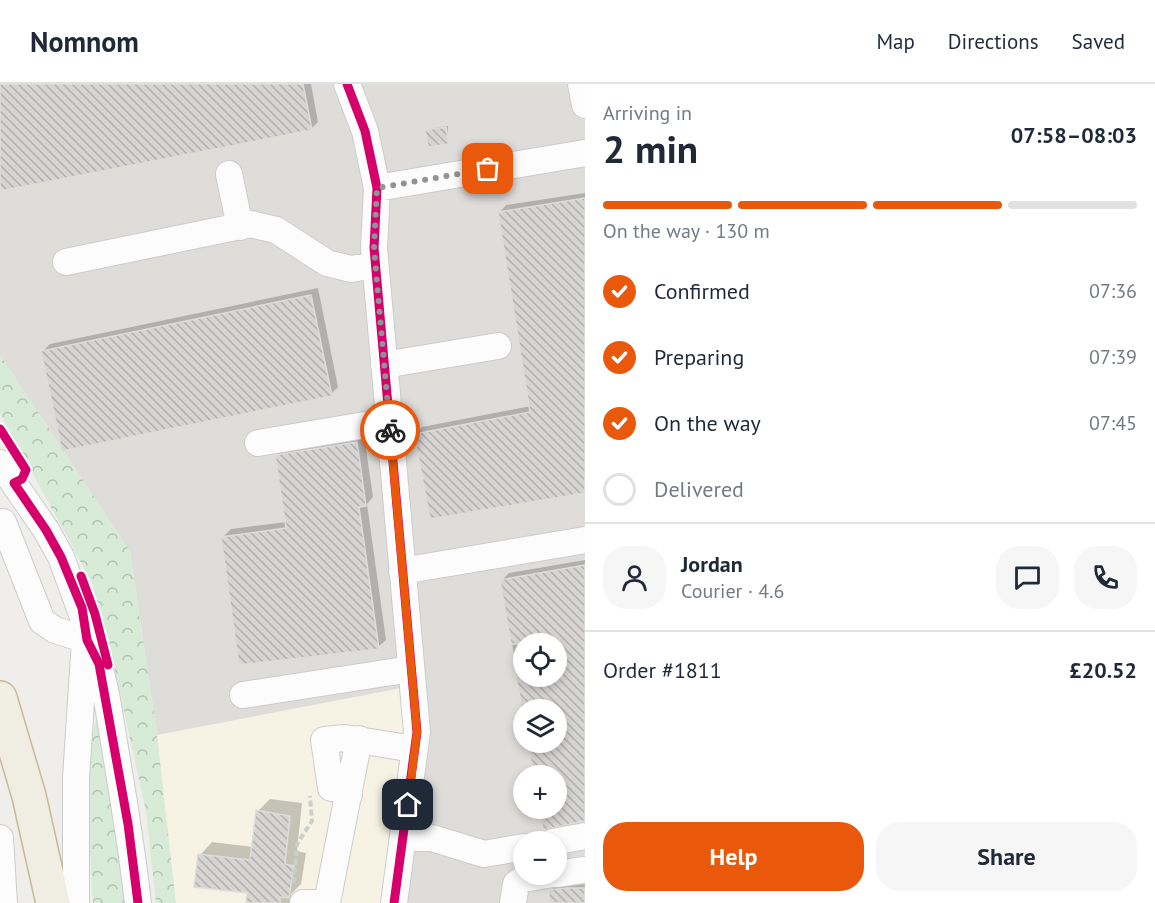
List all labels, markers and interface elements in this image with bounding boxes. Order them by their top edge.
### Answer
text: Nomnom [30,23,139,60]
text: Map [876,28,915,55]
text: Directions [948,28,1039,55]
text: Saved [1072,28,1125,55]
text: Arriving in [603,100,692,126]
text: 07:58–08:03 [1011,121,1137,149]
text: 2 min [603,123,698,174]
pin [462,143,513,194]
icon: bag [471,152,504,185]
text: On the way · 130 m [603,218,770,244]
icon: check [603,275,636,308]
text: Confirmed [654,277,750,305]
text: 07:36 [1089,278,1137,304]
icon: check [603,341,636,374]
text: Preparing [654,343,744,371]
text: 07:39 [1089,344,1137,370]
courier [360,400,420,460]
icon: check [603,407,636,440]
text: On the way [654,409,761,437]
text: 07:45 [1089,410,1137,436]
icon: bike [374,414,407,447]
text: Delivered [654,475,744,503]
button: person [603,546,666,609]
button: chat [996,546,1059,609]
button: phone [1074,546,1137,609]
text: Jordan [681,550,743,578]
text: Courier · 4.6 [681,578,784,604]
map controls [513,633,567,885]
button: locate [513,633,567,687]
text: Order #1811 [603,656,722,684]
text: £20.52 [1069,656,1137,684]
button: layers [513,699,567,753]
button: + [513,765,567,819]
pin [382,779,433,830]
icon: home [391,788,424,821]
button: Help [603,822,864,891]
button: Share [876,822,1137,891]
button: − [513,831,567,885]

